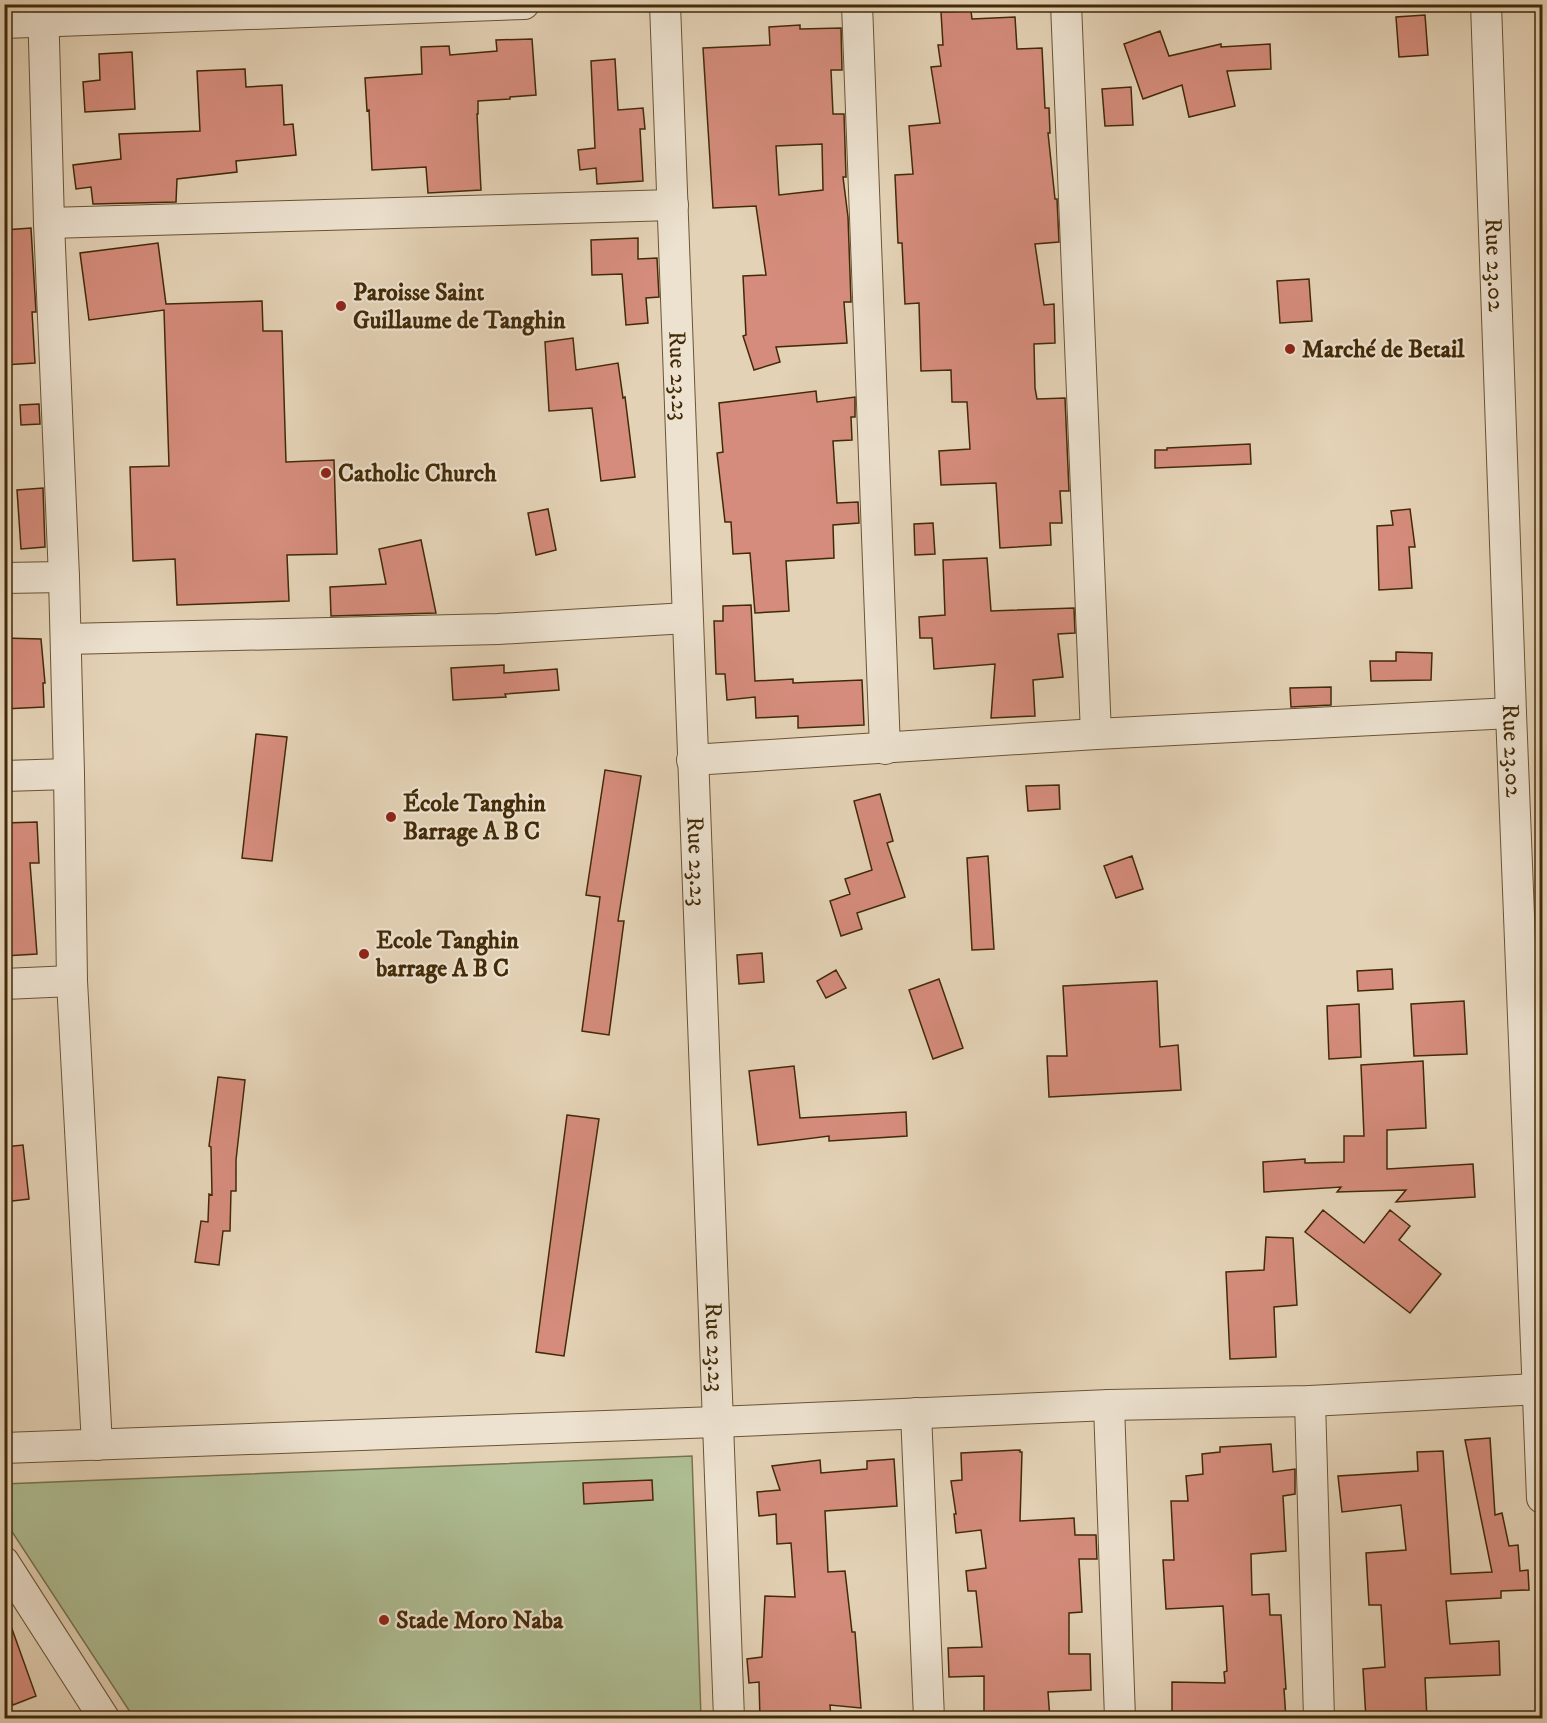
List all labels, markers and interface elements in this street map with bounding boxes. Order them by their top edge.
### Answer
street label: Rue 23.02 [1478,217,1511,312]
place label: Paroisse Saint Guillaume de Tanghin [353,278,566,336]
marker: Paroisse Saint Guillaume de Tanghin [334,299,348,313]
street label: Rue 23.23 [661,330,695,421]
place label: Marché de Betail [1302,335,1465,365]
marker: Marché de Betail [1283,342,1297,356]
place label: Catholic Church [338,459,497,489]
marker: Catholic Church [319,466,333,480]
street label: Rue 23.02 [1495,703,1528,798]
place label: École Tanghin Barrage A B C [403,788,546,847]
marker: École Tanghin Barrage A B C [384,810,398,824]
street label: Rue 23.23 [679,816,713,907]
place label: Ecole Tanghin barrage A B C [375,926,519,984]
marker: Ecole Tanghin barrage A B C [357,947,371,961]
street label: Rue 23.23 [697,1302,731,1393]
place label: Stade Moro Naba [396,1606,564,1636]
marker: Stade Moro Naba [377,1613,391,1627]

